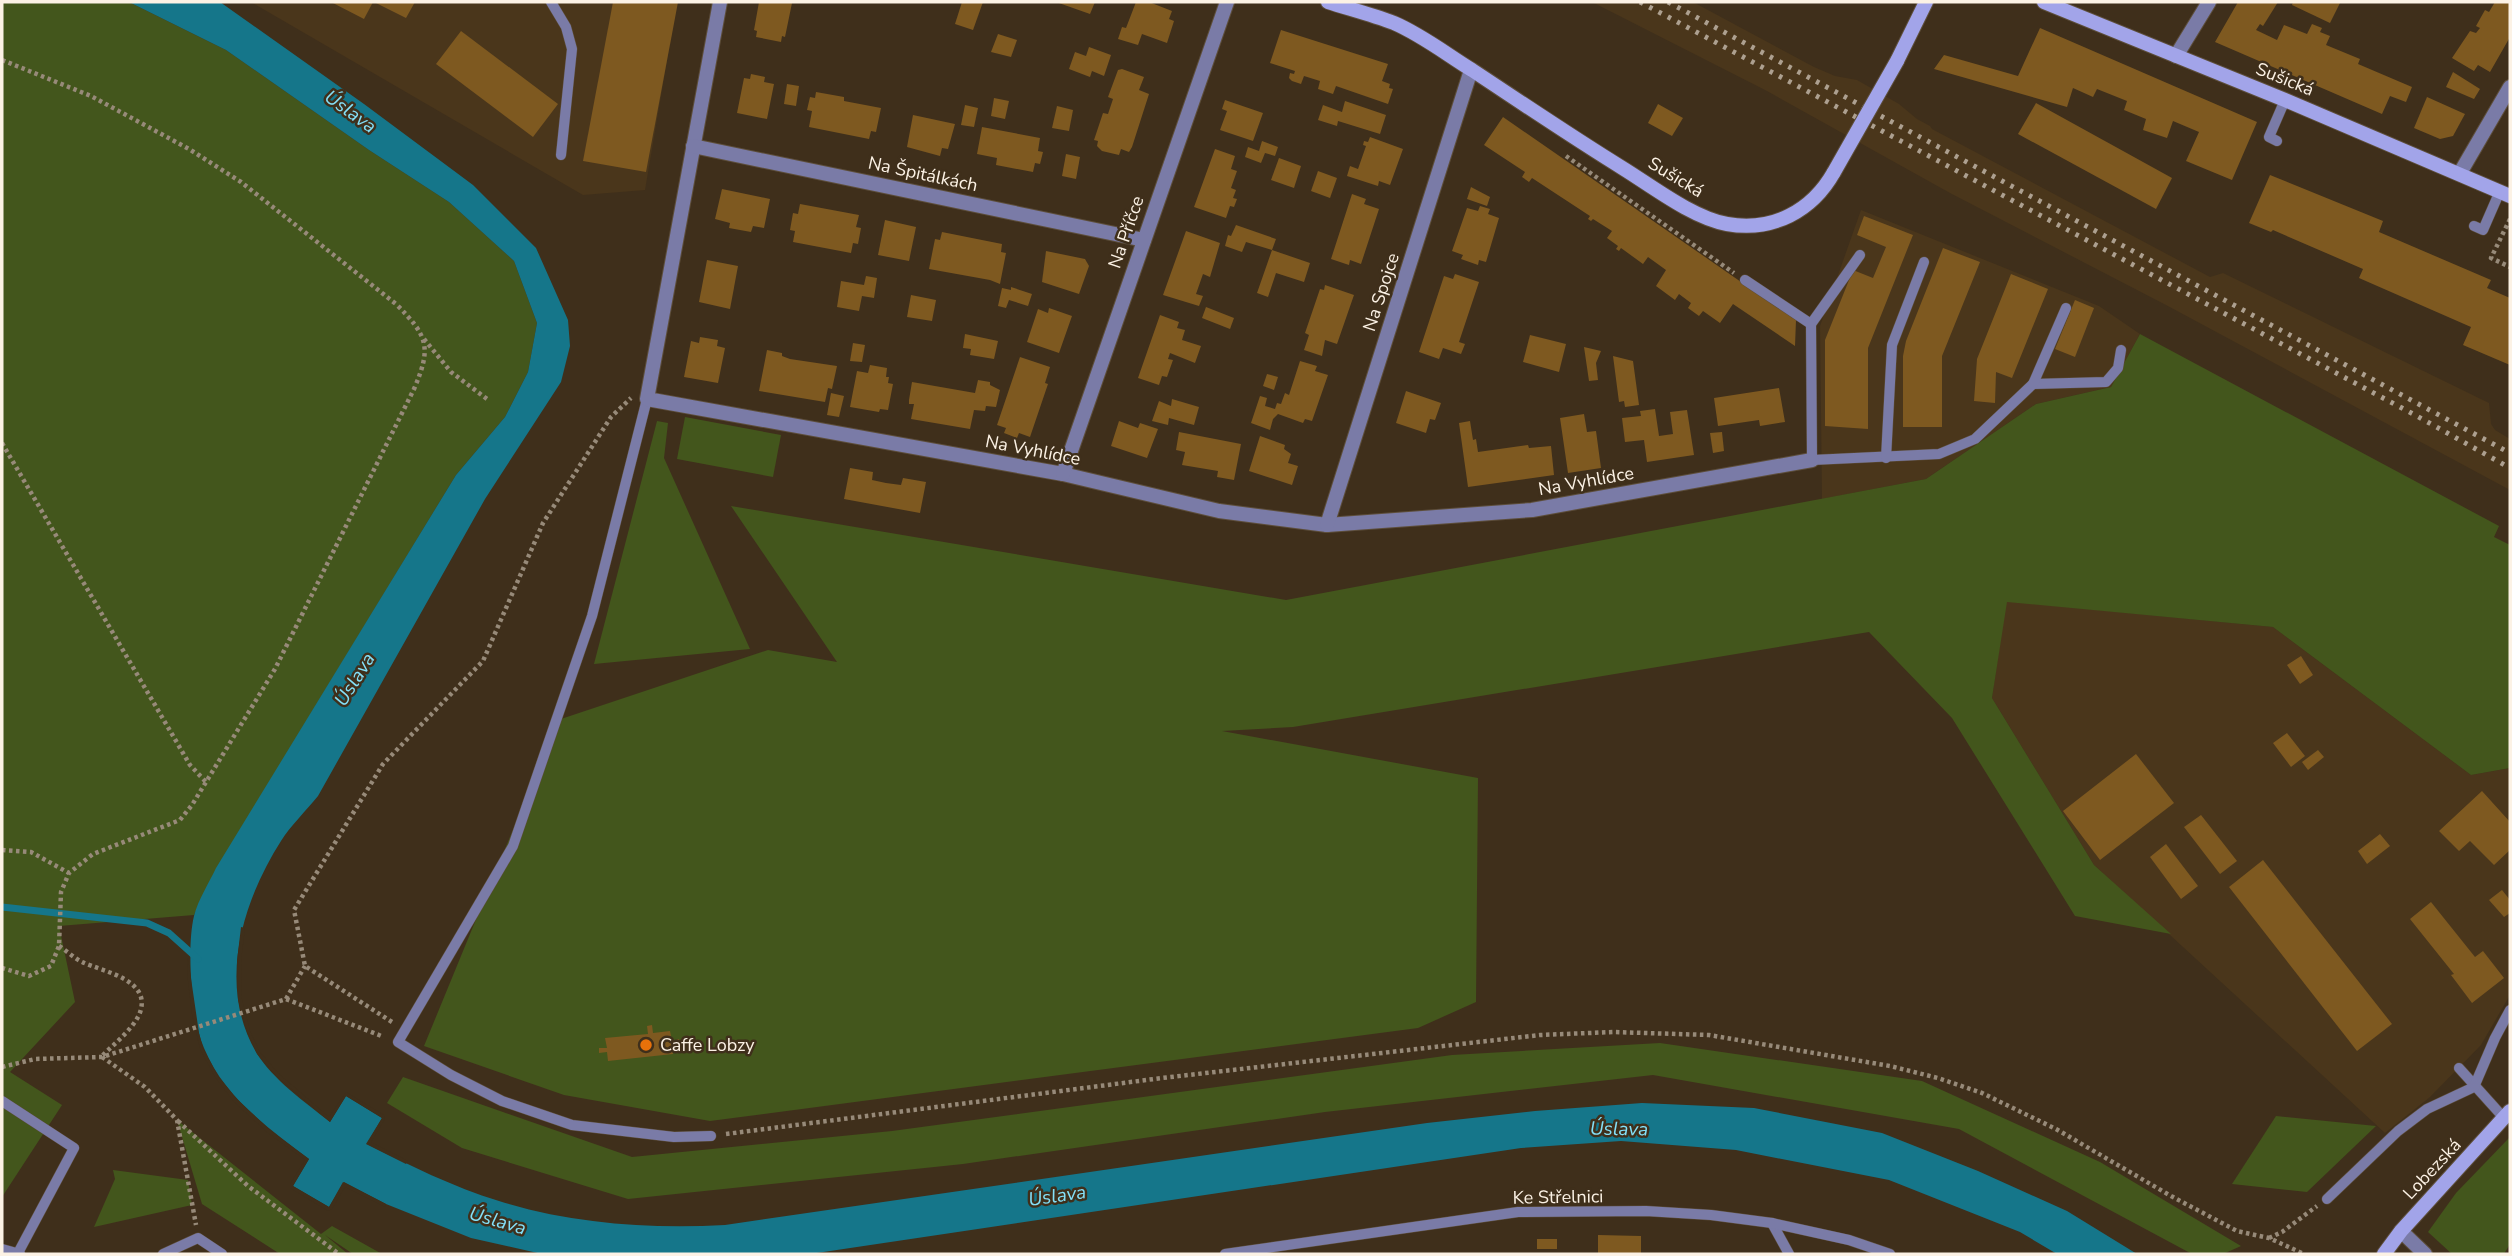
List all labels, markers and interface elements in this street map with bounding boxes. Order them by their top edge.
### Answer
street label: Sušická [2252,56,2318,102]
water label: Úslava [319,84,382,139]
street label: Na Špitálkách [866,151,980,197]
street label: Sušická [1644,151,1708,203]
street label: Na Příčce [1102,193,1150,271]
street label: Na Spojce [1357,250,1405,334]
street label: Na Vyhlídce [983,429,1083,471]
street label: Na Vyhlídce [1536,461,1636,501]
water label: Úslava [328,648,381,711]
place label: Caffe Lobzy [660,1033,755,1057]
marker: Caffe Lobzy [638,1037,654,1053]
water label: Úslava [1590,1115,1648,1143]
street label: Lobezská [2398,1133,2466,1205]
water label: Úslava [1026,1179,1088,1213]
street label: Ke Střelnici [1512,1184,1604,1210]
water label: Úslava [466,1200,529,1241]

